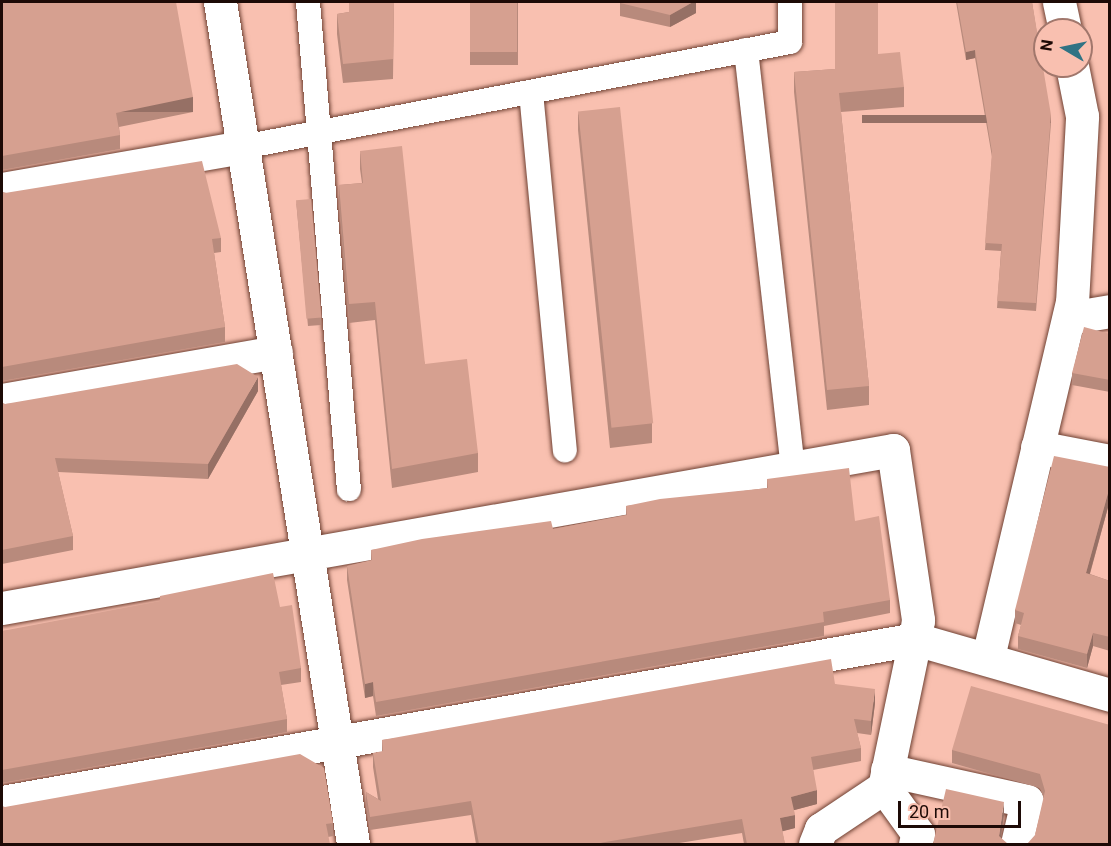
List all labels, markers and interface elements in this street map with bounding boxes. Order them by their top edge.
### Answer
north arrow [1033,18,1093,78]
text: N [1036,38,1057,52]
scale bar [901,789,1024,827]
text: 20 m [909,801,949,822]

